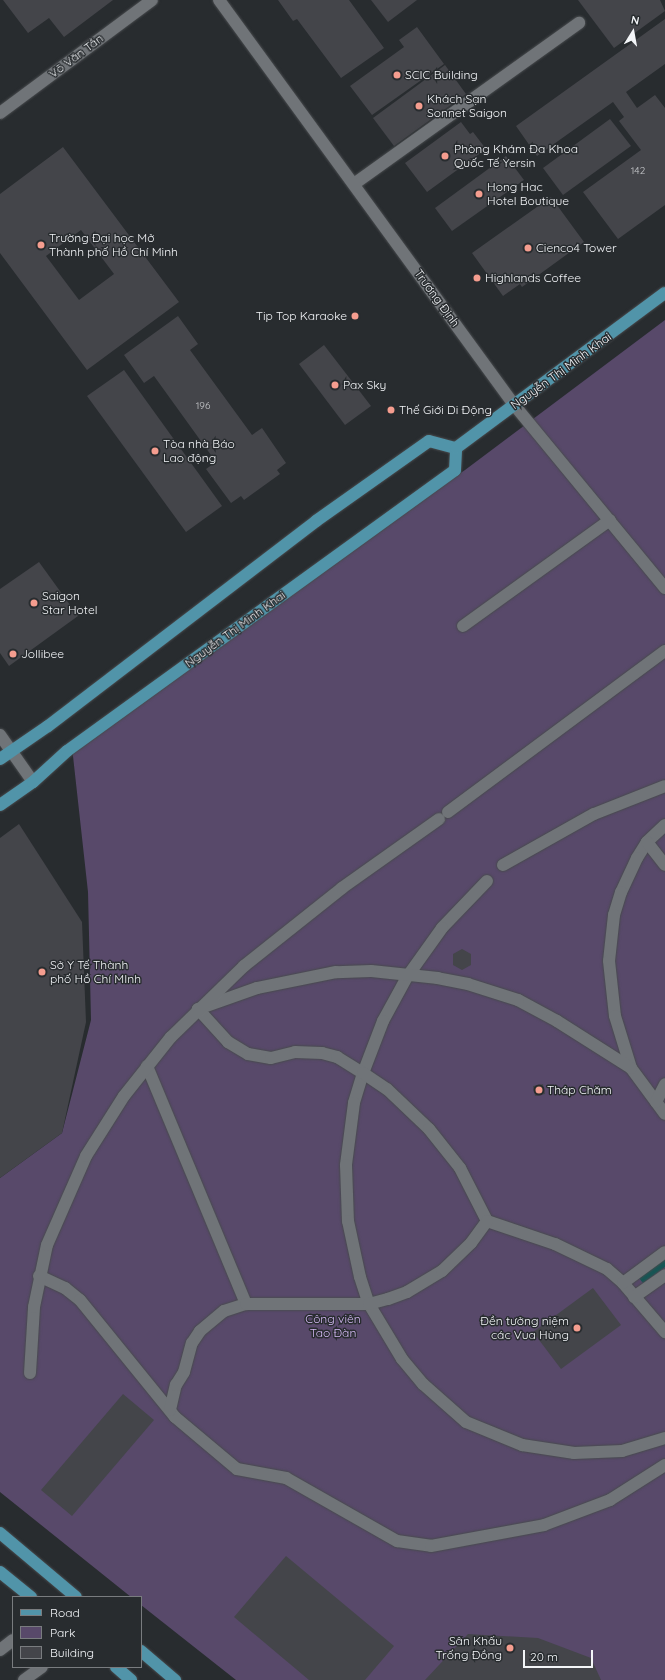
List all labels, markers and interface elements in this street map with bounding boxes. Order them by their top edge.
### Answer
north arrow [613,12,653,52]
text: N [630,13,641,28]
street label: Võ Văn Tần [46,31,106,81]
place label: SCIC Building [405,68,478,82]
marker: SCIC Building [392,70,402,80]
place label: Khách Sạn Sonnet Saigon [427,92,507,120]
marker: Khách Sạn Sonnet Saigon [414,101,424,111]
place label: Phòng Khám Đa Khoa Quốc Tế Yersin [454,142,578,170]
marker: Phòng Khám Đa Khoa Quốc Tế Yersin [439,150,451,162]
house number: 142 [631,165,645,177]
place label: Hong Hac Hotel Boutique [487,180,569,208]
marker: Hong Hac Hotel Boutique [474,189,484,199]
place label: Trường Đại học Mở Thành phố Hồ Chí Minh [49,231,178,259]
marker: Trường Đại học Mở Thành phố Hồ Chí Minh [36,240,46,250]
place label: Cienco4 Tower [536,241,617,255]
marker: Cienco4 Tower [523,243,533,253]
street label: Trương Định [411,266,463,330]
place label: Highlands Coffee [485,271,581,285]
marker: Highlands Coffee [472,273,482,283]
place label: Tip Top Karaoke [256,309,347,323]
marker: Tip Top Karaoke [350,311,360,321]
street label: Nguyễn Thị Minh Khai [508,330,614,412]
place label: Pax Sky [343,378,386,392]
marker: Pax Sky [330,380,340,390]
house number: 196 [196,400,210,412]
place label: Thế Giới Di Động [399,403,492,417]
marker: Thế Giới Di Động [386,405,396,415]
place label: Tòa nhà Báo Lao động [163,437,235,465]
marker: Tòa nhà Báo Lao động [150,446,160,456]
street label: Nguyễn Thị Minh Khai [182,588,288,670]
place label: Saigon Star Hotel [42,589,97,617]
marker: Saigon Star Hotel [29,598,39,608]
place label: Jollibee [21,647,64,661]
marker: Jollibee [8,649,18,659]
place label: Sở Y Tế Thành phố Hồ Chí MInh [50,958,141,986]
marker: Sở Y Tế Thành phố Hồ Chí MInh [37,967,47,977]
place label: Tháp Chăm [547,1083,612,1097]
marker: Tháp Chăm [534,1085,544,1095]
park label: Công viên Tao Đàn [305,1312,361,1340]
place label: Đền tưởng niệm các Vua Hùng [480,1314,569,1342]
marker: Đền tưởng niệm các Vua Hùng [572,1323,582,1333]
legend [12,1596,142,1668]
text: Road [50,1605,80,1620]
text: Park [50,1625,75,1640]
place label: Sân Khấu Trống Đồng [436,1634,502,1662]
scale bar [525,1642,595,1668]
marker: Sân Khấu Trống Đồng [505,1643,515,1653]
text: Building [50,1645,94,1660]
text: 20 m [530,1649,558,1664]

